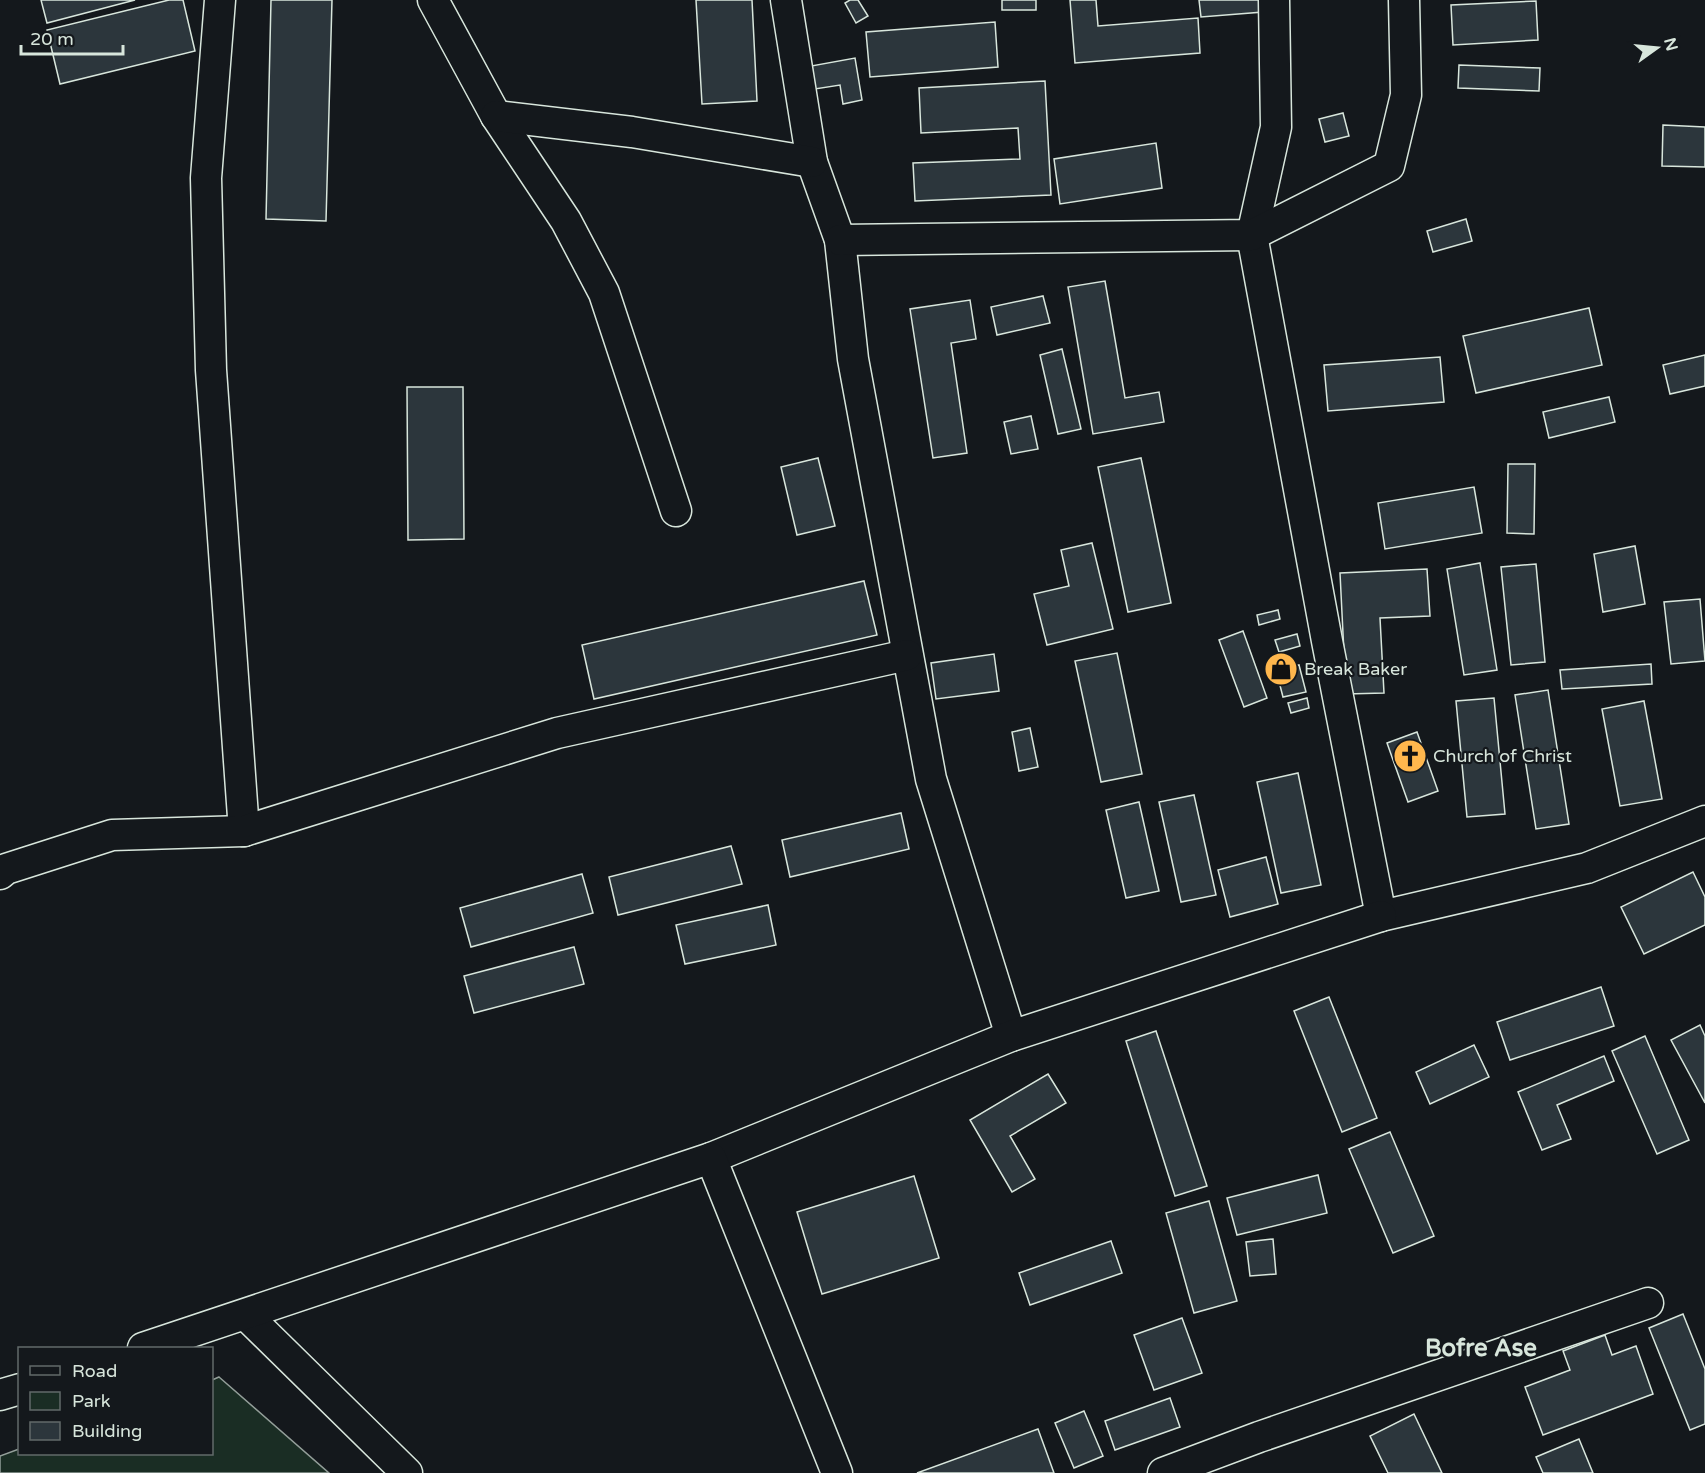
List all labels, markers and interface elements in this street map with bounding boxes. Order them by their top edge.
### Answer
scale bar [21,18,123,56]
north arrow [1627,18,1687,78]
text: 20 m [30,28,74,50]
text: N [1659,36,1682,53]
shop icon: Break Baker [1263,651,1299,687]
place label: Break Baker [1304,658,1407,680]
church icon: Church of Christ [1392,738,1428,774]
place label: Church of Christ [1433,745,1572,767]
district label: Bofre Ase [1425,1334,1537,1363]
legend [18,1347,213,1455]
text: Road [72,1360,117,1382]
text: Park [72,1390,111,1412]
text: Building [72,1420,142,1442]

